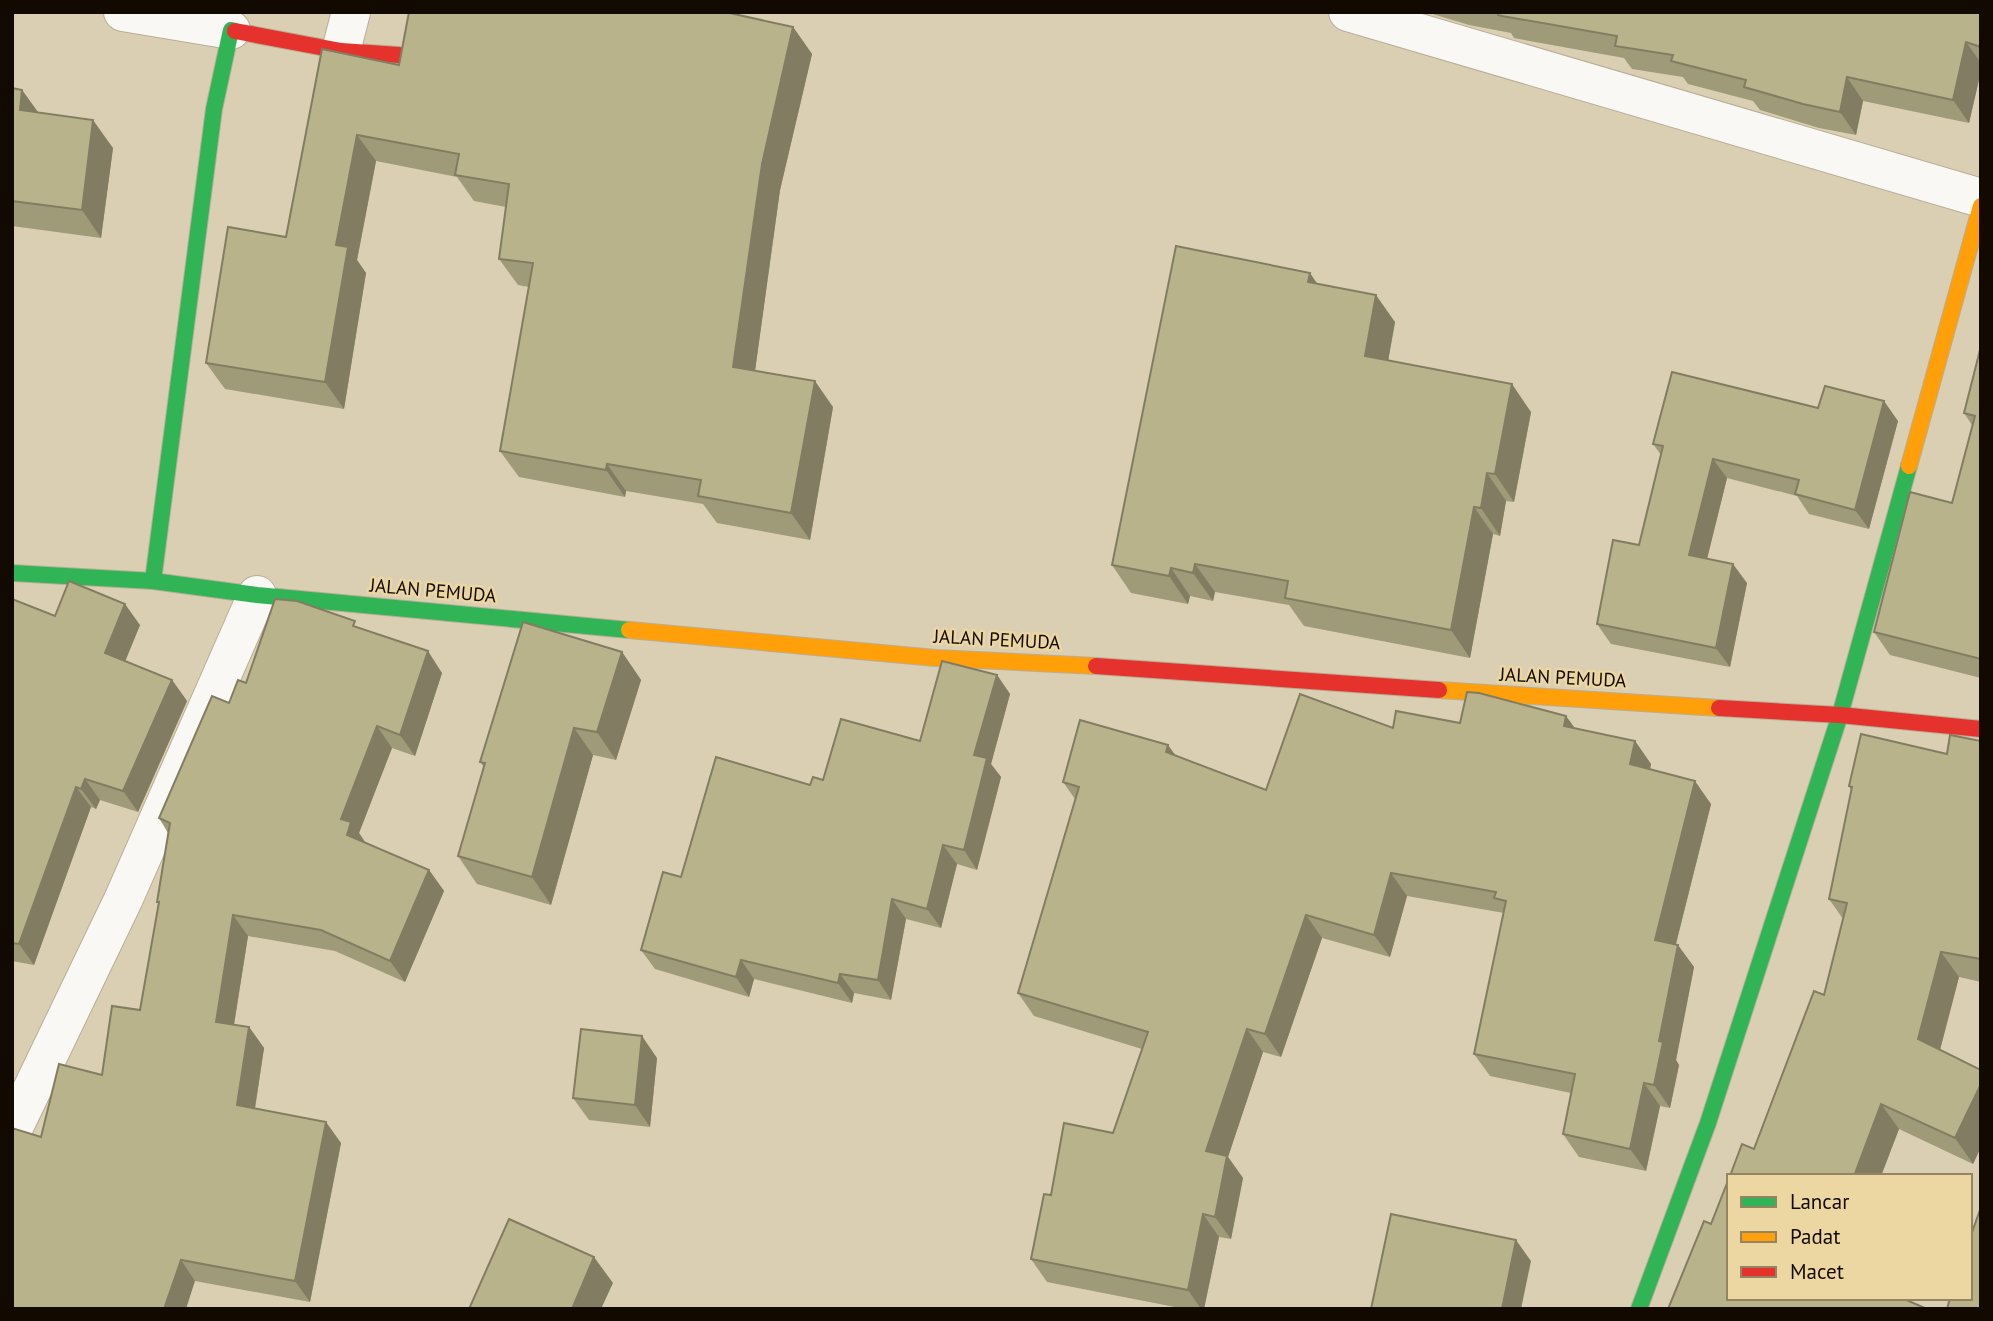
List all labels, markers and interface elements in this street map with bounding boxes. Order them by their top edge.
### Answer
street label: JALAN PEMUDA [368,572,497,607]
street label: JALAN PEMUDA [932,624,1061,654]
street label: JALAN PEMUDA [1498,662,1627,692]
legend [1727,1174,1972,1300]
text: Lancar [1790,1188,1849,1215]
text: Padat [1790,1223,1840,1250]
text: Macet [1790,1258,1844,1285]

